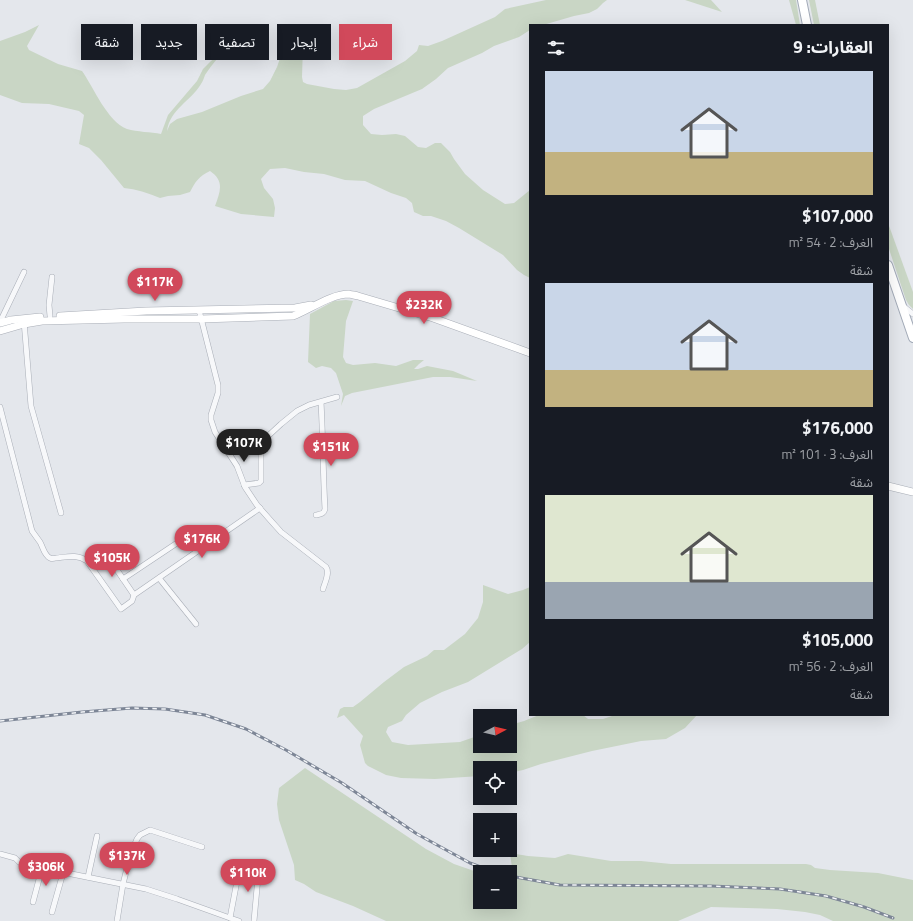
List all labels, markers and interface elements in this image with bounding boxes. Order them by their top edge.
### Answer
chip: شقة [81,24,133,60]
chip: جديد [141,24,197,60]
chip: تصفية [205,24,269,60]
chip: إيجار [277,24,331,60]
chip: شراء [339,24,392,60]
text: العقارات: 9 [793,34,873,60]
icon: filters [545,37,567,59]
icon: home [673,97,745,169]
text: $107,000 [802,203,873,229]
text: الغرف: 2 · 54 m² [789,232,873,252]
text: شقة [850,260,873,280]
pin: $117K [127,268,183,302]
text: $117K [137,271,173,291]
pin: $232K [396,291,452,325]
text: $232K [406,294,442,314]
icon: home [673,309,745,381]
text: $176,000 [802,415,873,441]
pin: $107K [216,429,272,463]
text: $107K [226,432,262,452]
pin: $151K [303,433,359,467]
text: $151K [313,436,349,456]
text: الغرف: 3 · 101 m² [781,444,873,464]
text: شقة [850,472,873,492]
icon: home [673,521,745,593]
pin: $176K [174,525,230,559]
text: $176K [184,528,220,548]
pin: $105K [84,544,140,578]
text: $105K [94,547,130,567]
text: $105,000 [802,627,873,653]
text: الغرف: 2 · 56 m² [789,656,873,676]
text: شقة [850,684,873,704]
north arrow [473,709,517,753]
map controls [473,709,517,909]
button: locate [473,761,517,805]
button: + [473,813,517,857]
pin: $137K [99,842,155,876]
text: $137K [109,845,145,865]
pin: $306K [18,853,74,887]
text: $306K [28,856,64,876]
pin: $110K [220,859,276,893]
text: $110K [230,862,266,882]
button: − [473,865,517,909]

